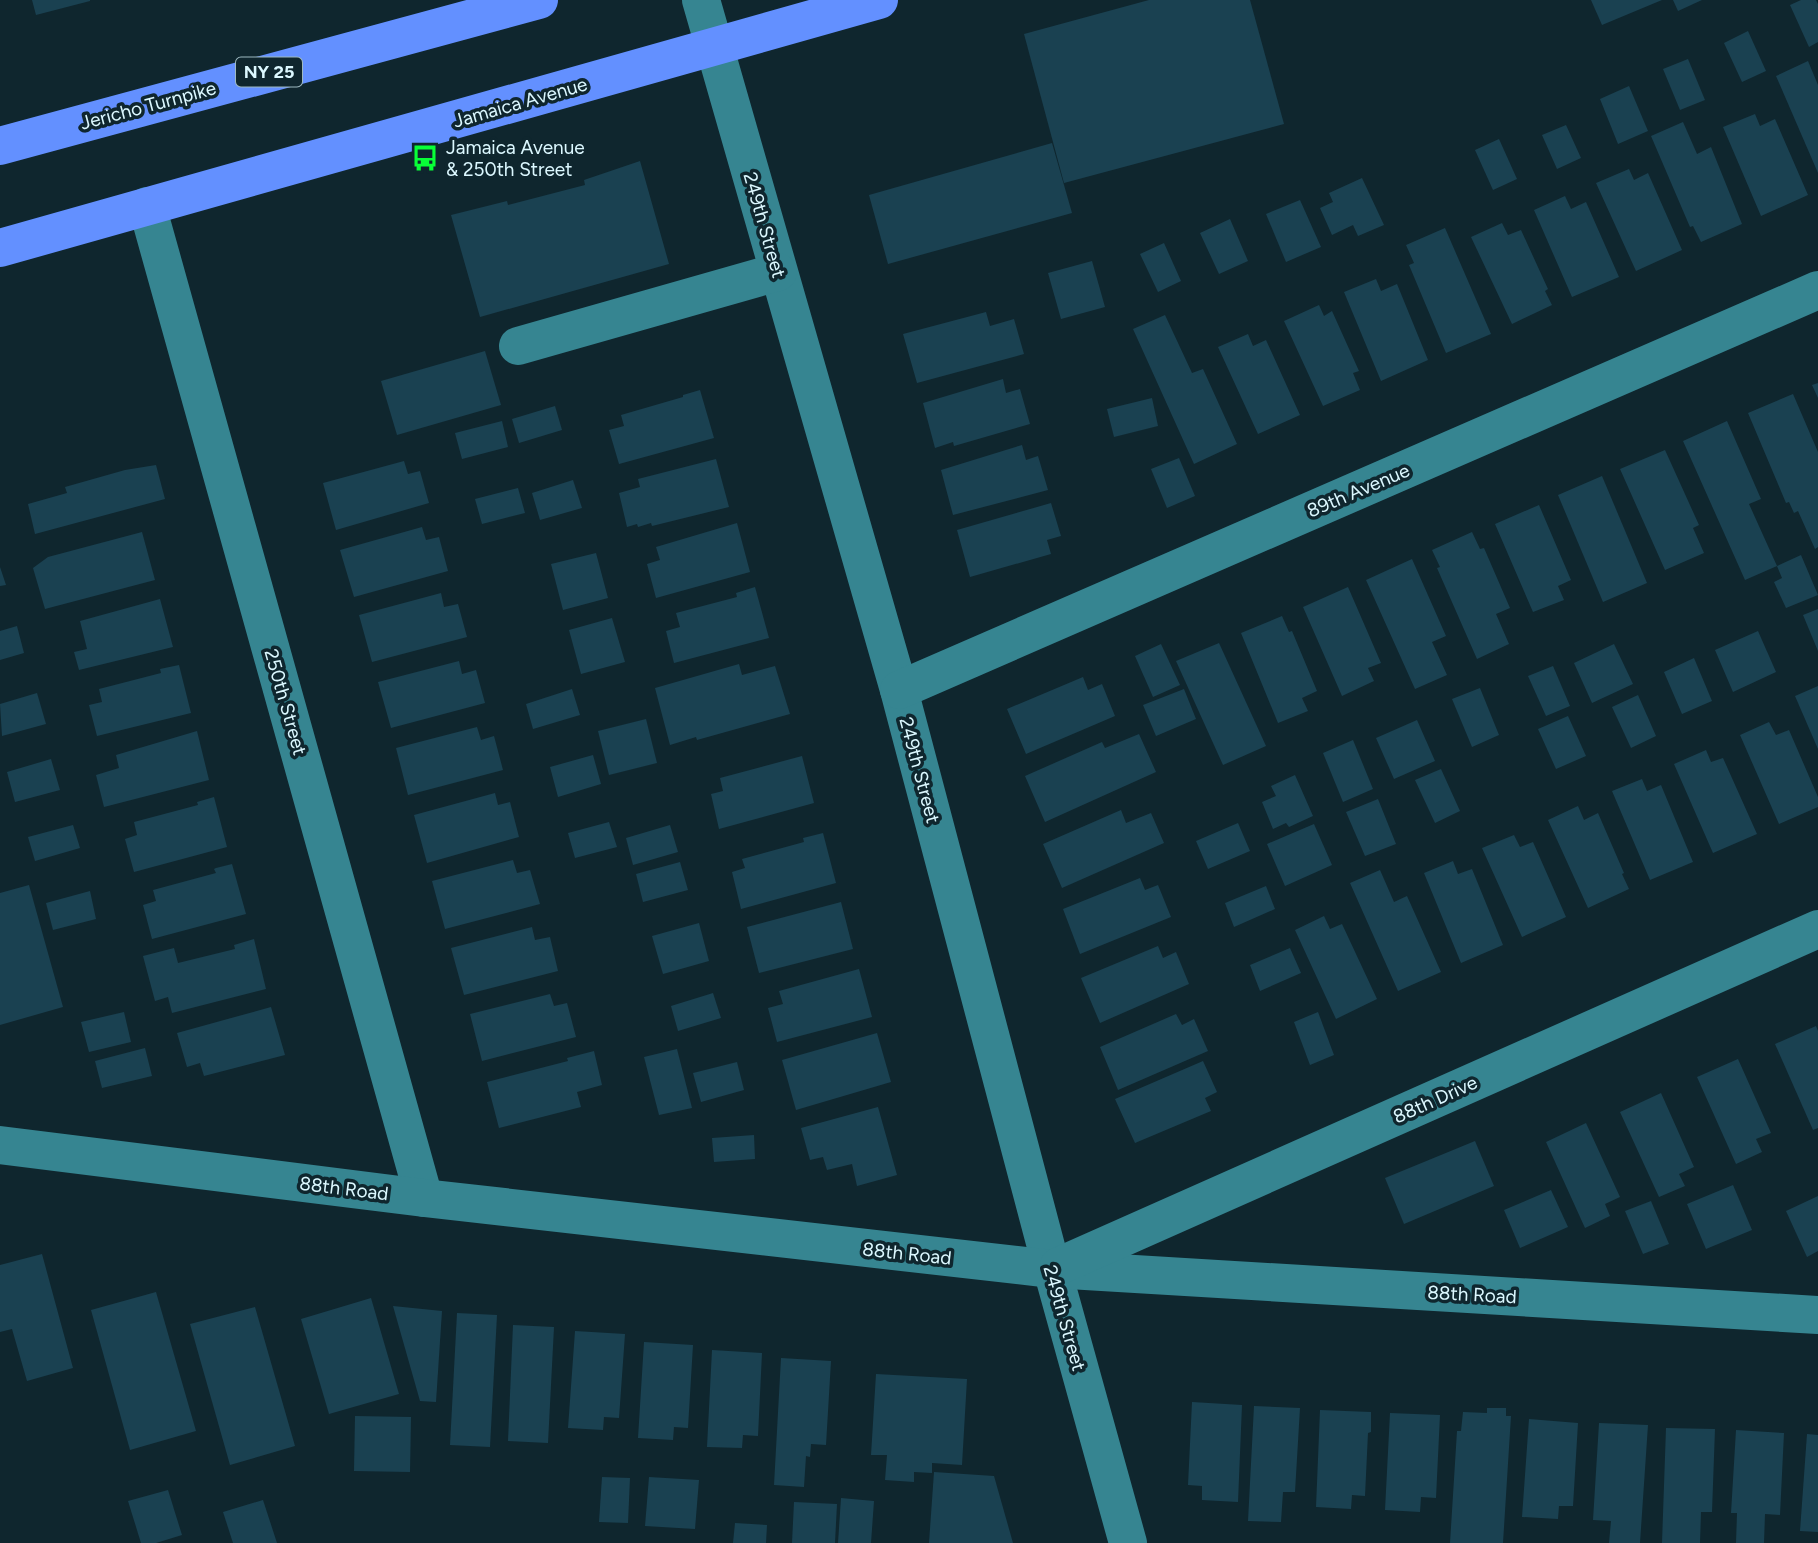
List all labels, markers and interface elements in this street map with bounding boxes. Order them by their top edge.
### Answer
road number: NY 25 [236,58,302,86]
street label: Jamaica Avenue [450,72,590,133]
street label: Jericho Turnpike [78,76,219,135]
place label: Jamaica Avenue & 250th Street [446,136,585,181]
bus stop icon: Jamaica Avenue & 250th Street [410,143,440,173]
street label: 249th Street [738,170,791,281]
street label: 89th Avenue [1303,459,1413,522]
street label: 250th Street [259,646,312,758]
street label: 249th Street [894,715,945,826]
street label: 88th Drive [1390,1071,1481,1128]
street label: 88th Road [298,1172,390,1205]
street label: 88th Road [861,1237,953,1270]
street label: 249th Street [1038,1263,1091,1374]
street label: 88th Road [1427,1281,1517,1308]

